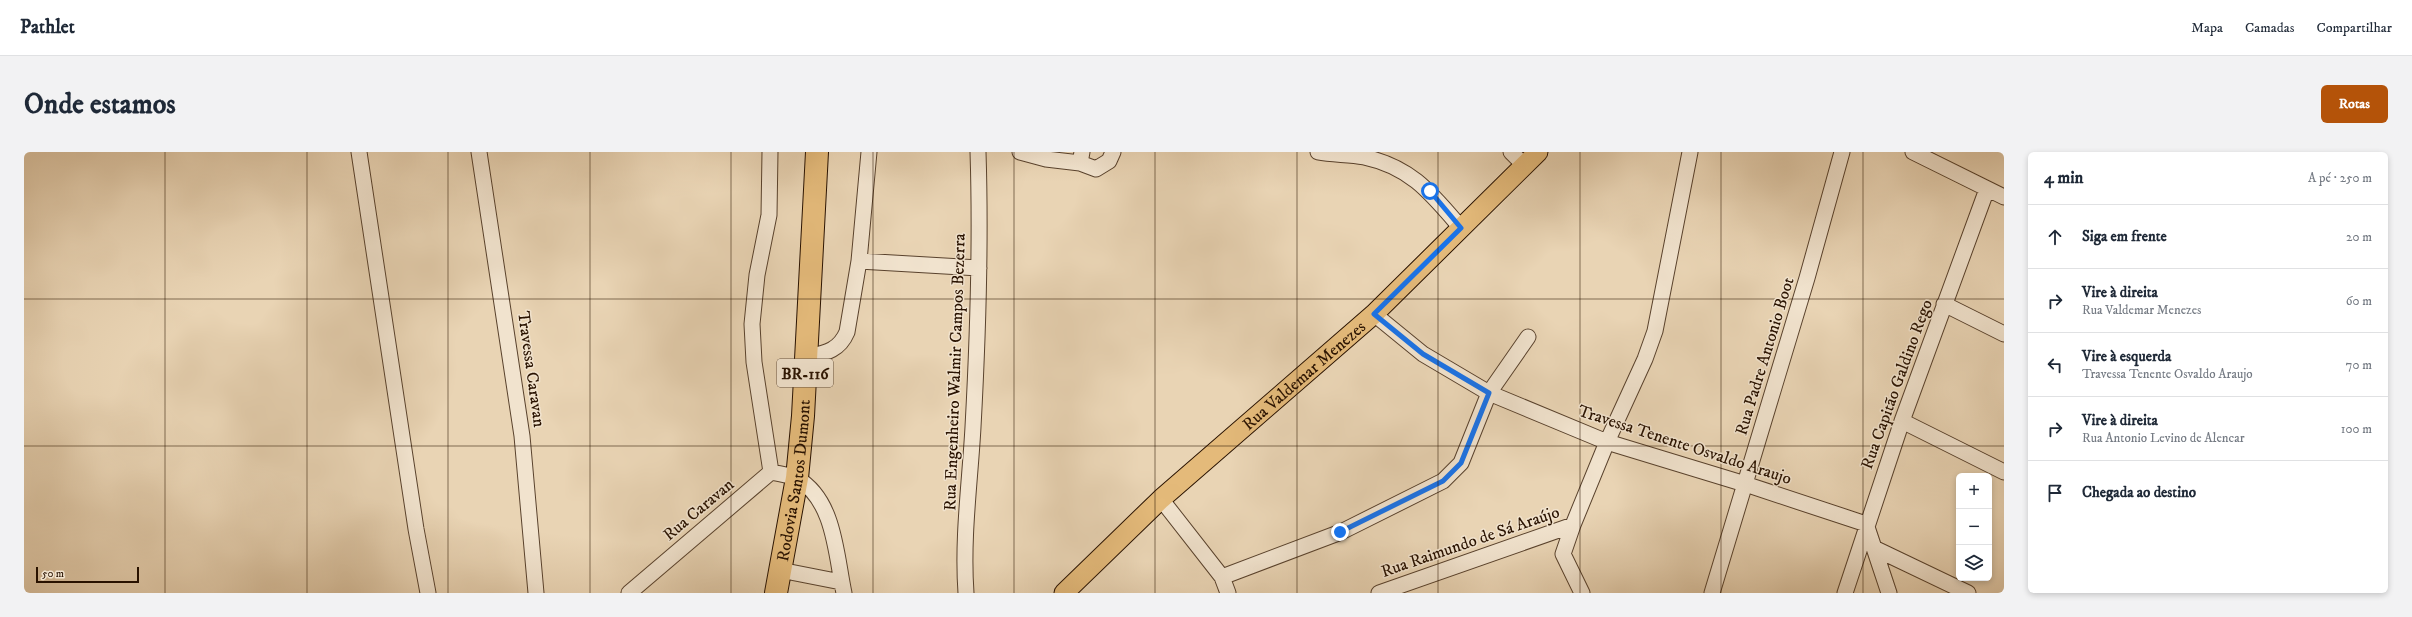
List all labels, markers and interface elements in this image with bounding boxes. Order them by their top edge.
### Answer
text: Pathlet [20,16,75,39]
text: Mapa [2191,19,2223,37]
text: Camadas [2245,19,2294,37]
text: Compartilhar [2316,19,2392,37]
button: Rotas [2321,85,2388,123]
text: Onde estamos [24,87,176,122]
text: 4 min [2044,167,2083,189]
text: A pé · 250 m [2308,170,2372,186]
route start [1421,182,1439,200]
icon: ahead [2044,226,2066,248]
text: Siga em frente [2082,227,2167,246]
text: 20 m [2346,229,2372,245]
street label: Rua Engenheiro Walmir Campos Bezerra [939,232,971,511]
street label: Rua Padre Antonio Boot [1730,274,1800,438]
text: Vire à direita [2082,283,2158,302]
icon: right [2044,290,2066,312]
text: 60 m [2346,293,2372,309]
street label: Rua Capitão Galdino Rego [1856,296,1938,472]
text: Rua Valdemar Menezes [2082,302,2201,318]
street label: Travessa Caravan [512,310,550,429]
street label: Rua Valdemar Menezes [1238,316,1371,435]
text: Vire à esquerda [2082,347,2171,366]
icon: left [2044,354,2066,376]
text: 70 m [2346,357,2372,373]
road number: BR-116 [777,359,833,387]
text: Travessa Tenente Osvaldo Araujo [2082,366,2253,382]
street label: Rodovia Santos Dumont [772,399,816,563]
street label: Travessa Tenente Osvaldo Araujo [1575,400,1794,490]
text: Vire à direita [2082,411,2158,430]
icon: right [2044,418,2066,440]
text: 100 m [2341,421,2372,437]
text: Rua Antonio Levino de Alencar [2082,430,2245,446]
map controls [1956,473,1992,581]
button: + [1956,473,1992,509]
street label: Rua Caravan [659,474,739,546]
icon: arrive [2044,482,2066,504]
text: Chegada ao destino [2082,483,2196,502]
street label: Rua Raimundo de Sá Araújo [1378,501,1562,583]
button: − [1956,509,1992,545]
route end [1331,523,1349,541]
button: layers [1956,545,1992,581]
scale bar [36,565,139,584]
text: 50 m [42,567,64,581]

